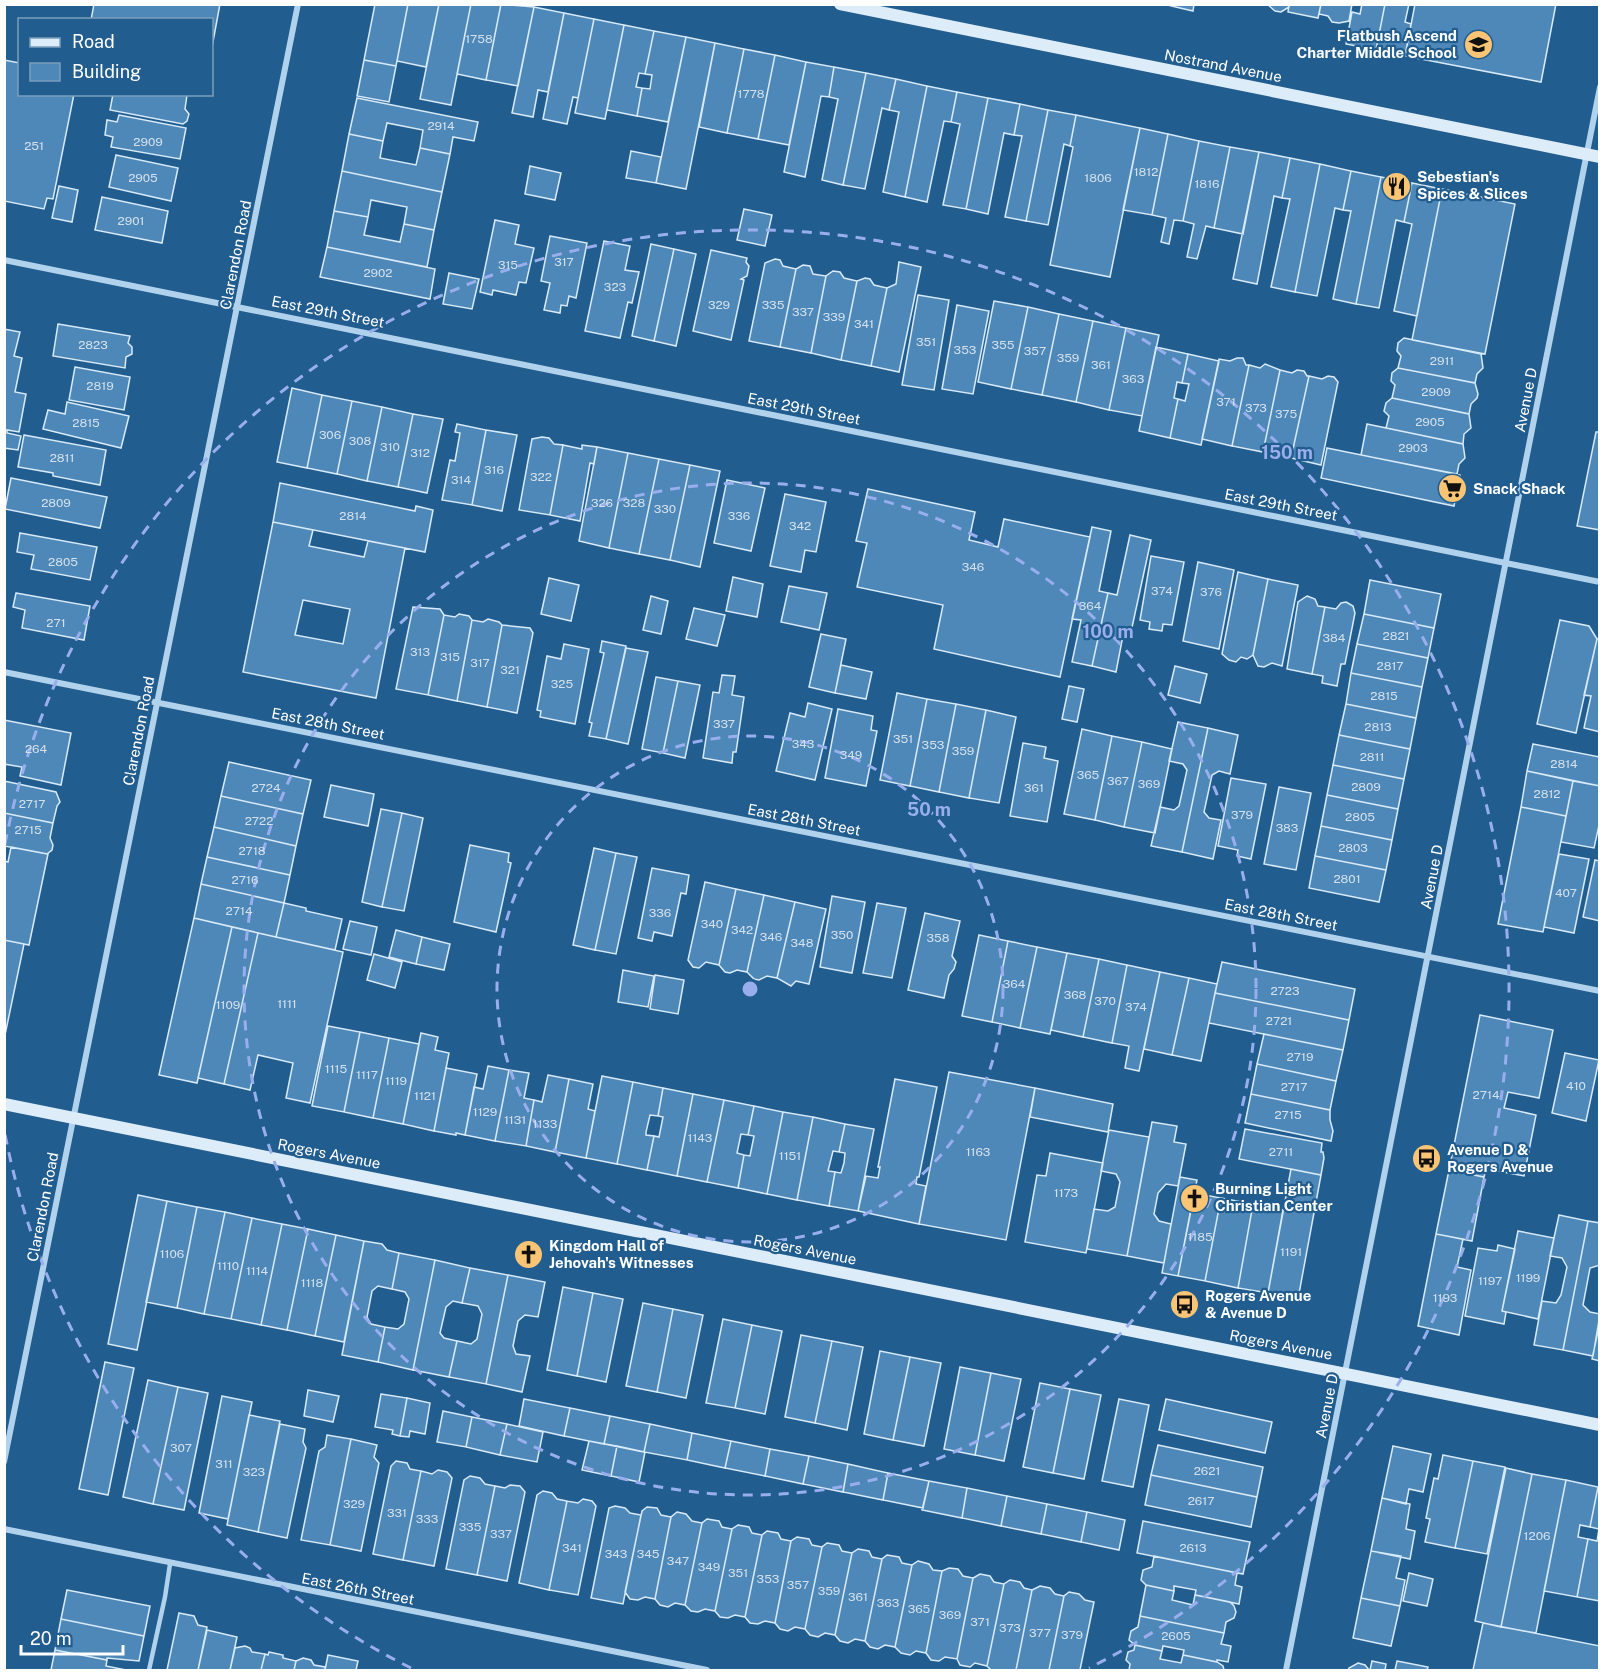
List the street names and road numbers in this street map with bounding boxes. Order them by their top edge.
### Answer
street label: Nostrand Avenue [1163,46,1283,85]
street label: Clarendon Road [217,199,254,311]
street label: East 29th Street [270,292,386,331]
street label: Avenue D [1511,366,1540,434]
street label: East 29th Street [746,389,862,428]
street label: East 29th Street [1223,485,1339,524]
street label: Clarendon Road [120,675,157,787]
street label: East 28th Street [270,704,386,743]
street label: East 28th Street [746,800,862,839]
street label: Avenue D [1417,843,1446,911]
street label: East 28th Street [1223,895,1339,934]
street label: Rogers Avenue [276,1135,382,1172]
street label: Clarendon Road [24,1151,61,1263]
street label: Rogers Avenue [752,1231,858,1268]
street label: Rogers Avenue [1228,1326,1334,1363]
street label: Avenue D [1312,1372,1341,1440]
street label: East 26th Street [300,1569,416,1608]

